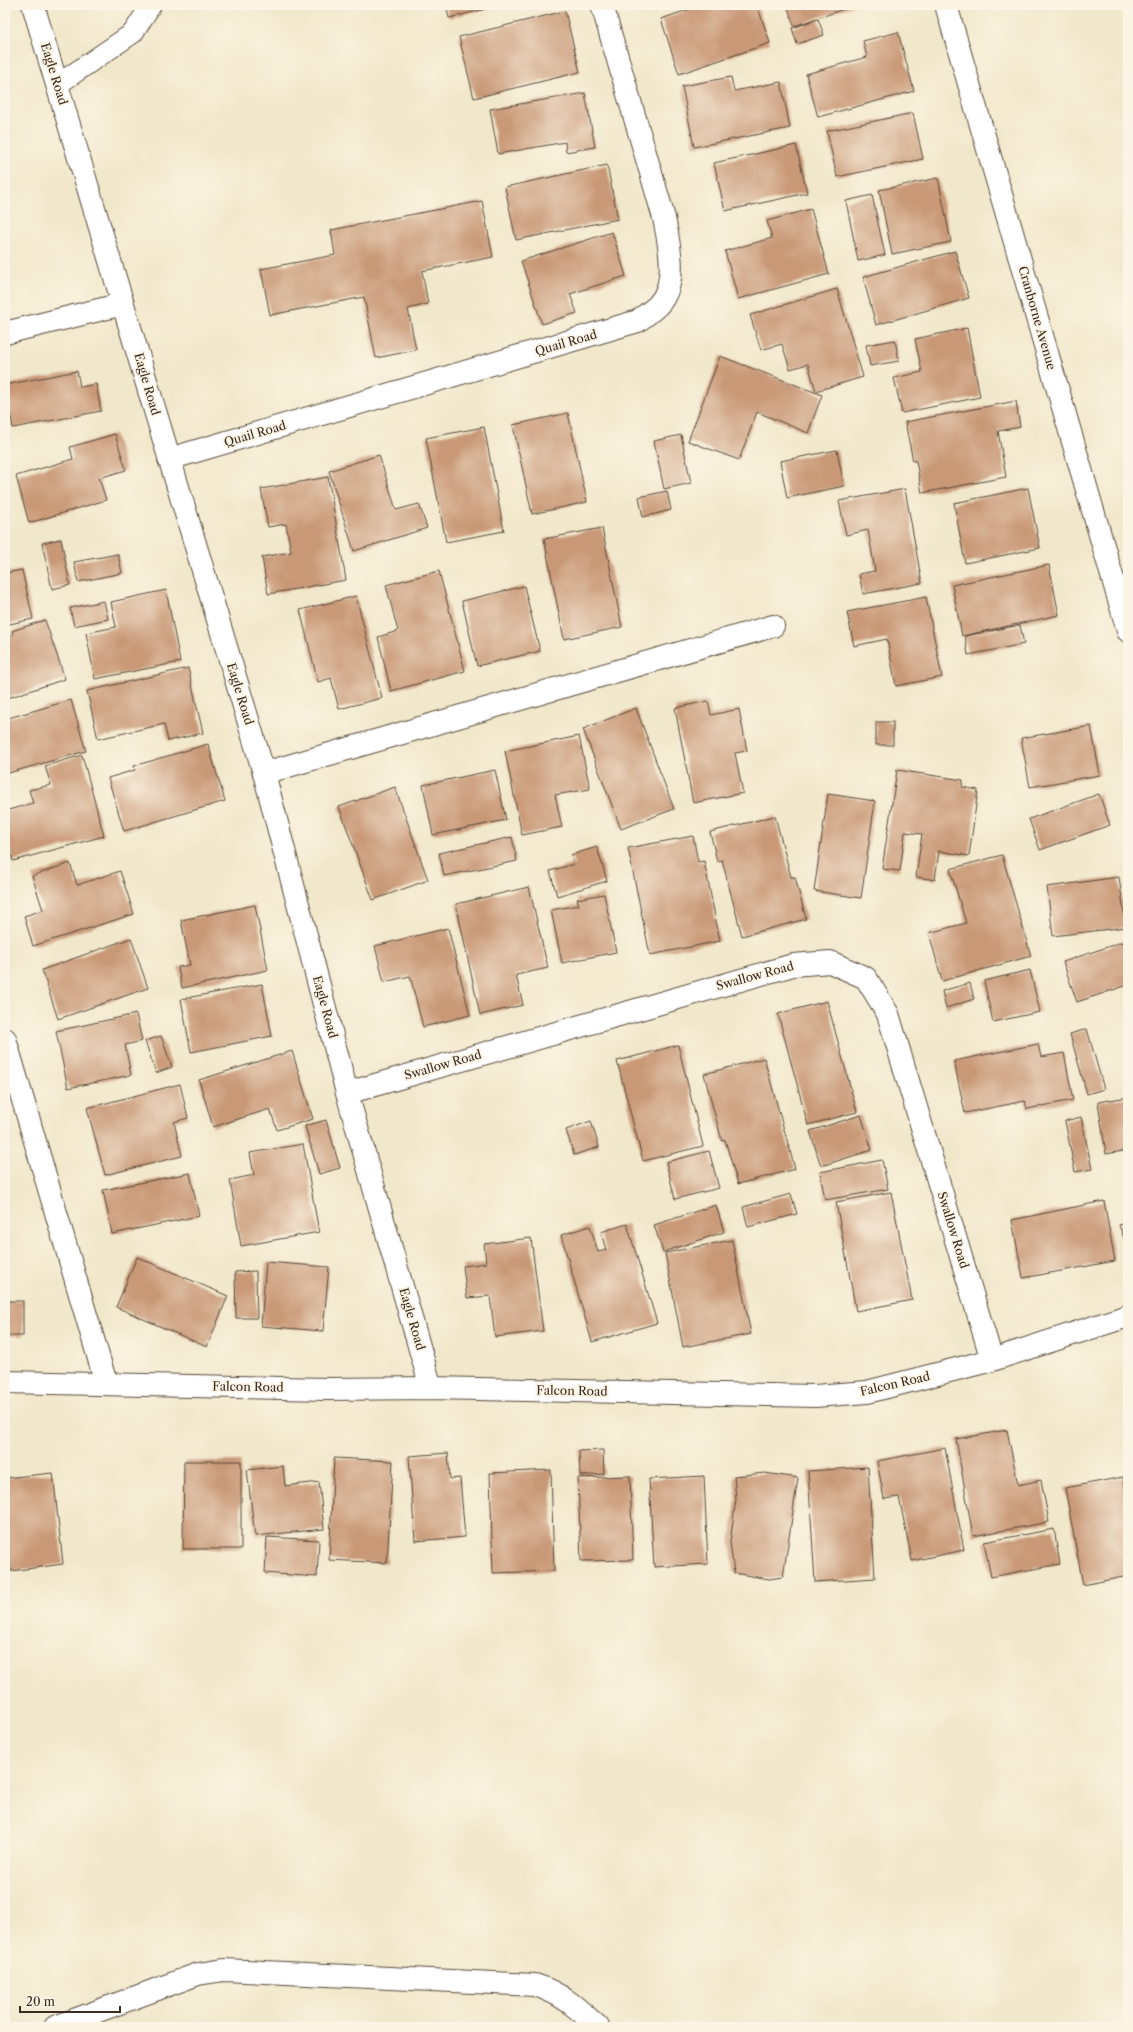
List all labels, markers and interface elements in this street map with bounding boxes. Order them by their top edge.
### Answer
street label: Eagle Road [38,41,71,107]
street label: Cranborne Avenue [1015,264,1060,372]
street label: Quail Road [533,326,599,359]
street label: Eagle Road [131,351,164,417]
street label: Quail Road [222,417,288,450]
street label: Eagle Road [224,661,257,727]
street label: Swallow Road [714,958,796,993]
street label: Eagle Road [310,974,341,1040]
street label: Swallow Road [403,1046,484,1083]
street label: Swallow Road [935,1190,972,1271]
street label: Eagle Road [396,1286,429,1352]
street label: Falcon Road [858,1368,932,1399]
street label: Falcon Road [212,1378,284,1395]
street label: Falcon Road [536,1382,608,1399]
scale bar [20,1988,120,2014]
text: 20 m [26,1994,55,2009]

